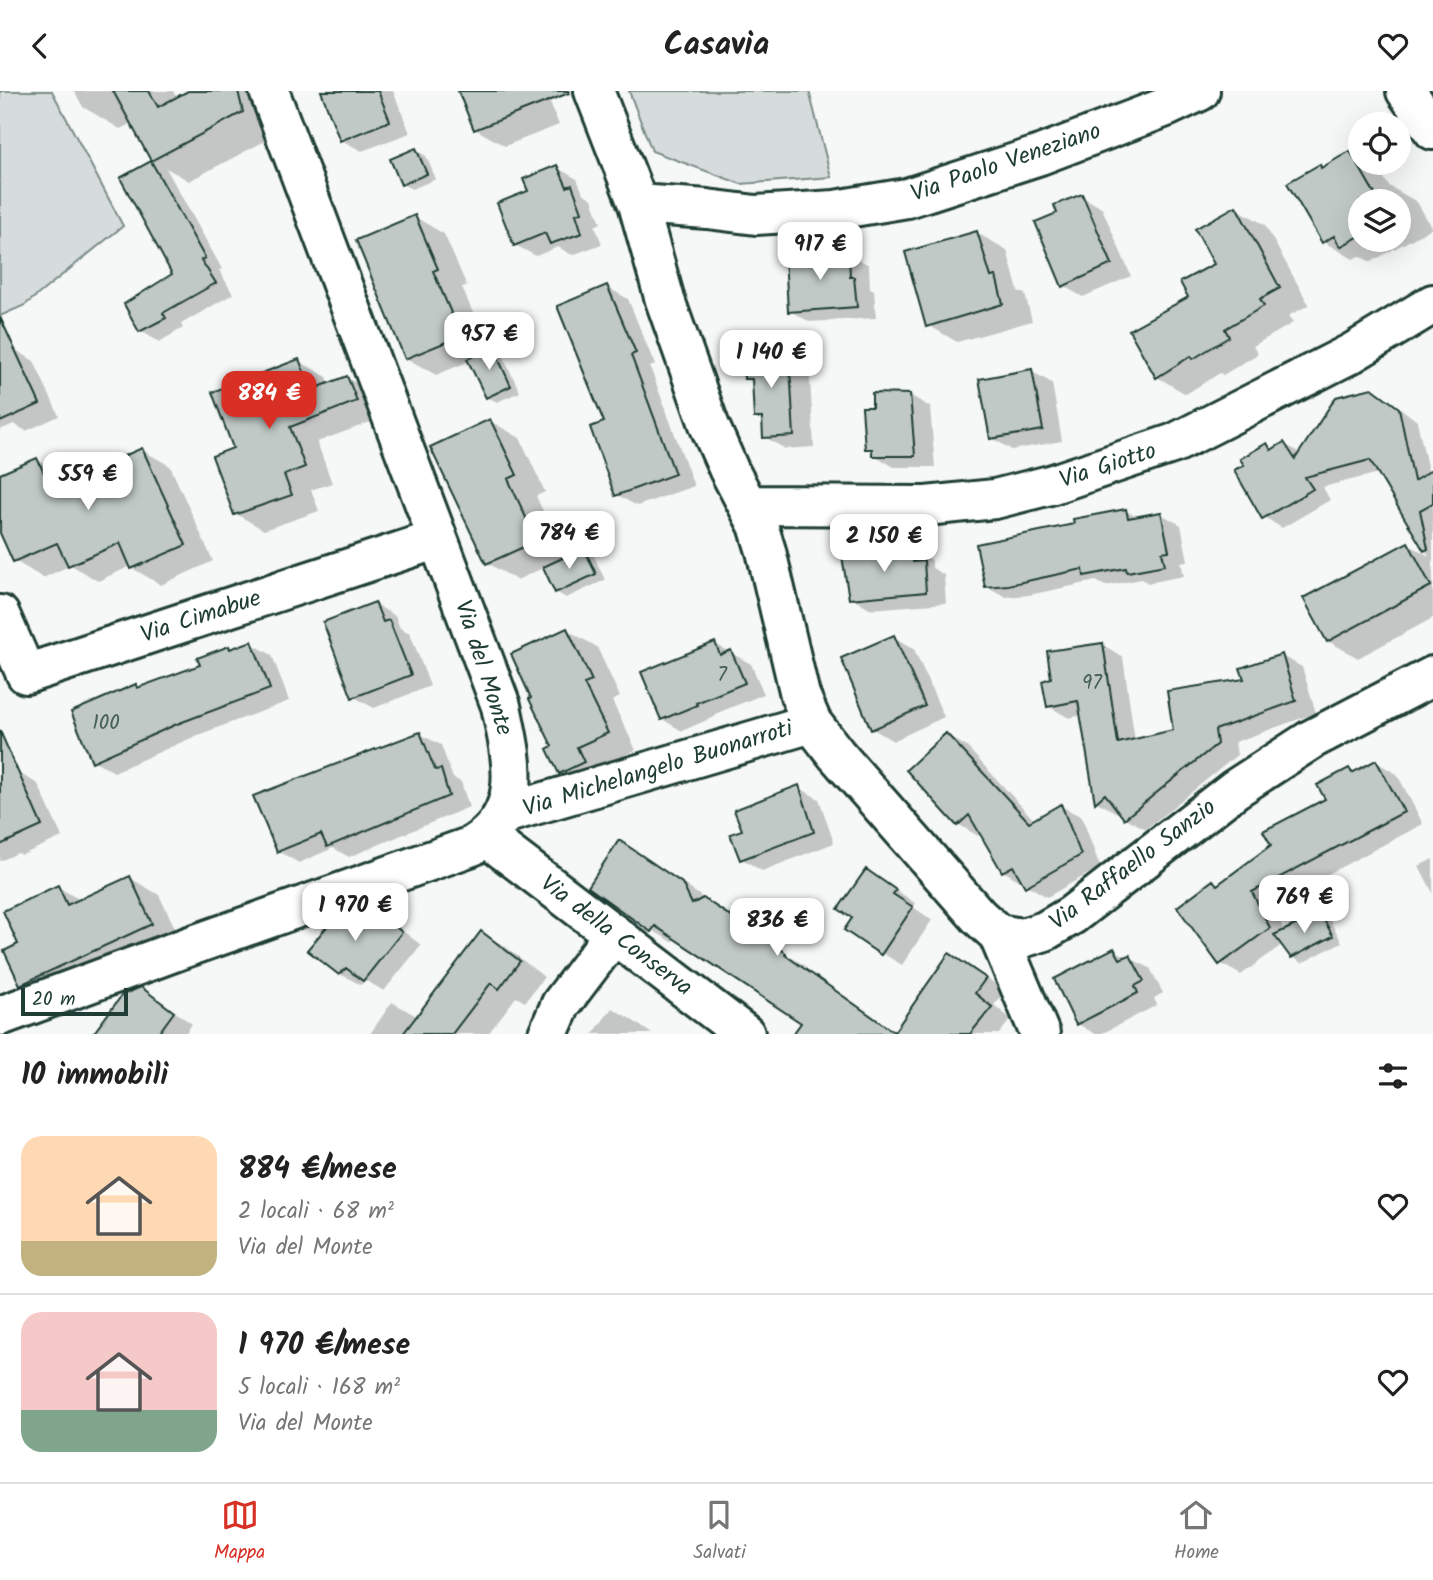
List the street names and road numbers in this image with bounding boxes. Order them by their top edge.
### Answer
street label: Via Paolo Veneziano [905,112,1107,214]
street label: Via Giotto [1054,432,1162,500]
street label: Via Cimabue [136,579,267,655]
street label: Via del Monte [443,595,523,741]
street label: Via Michelangelo Buonarroti [518,709,799,829]
street label: Via Raffaello Sanzio [1041,789,1225,941]
street label: Via della Conserva [531,865,701,1007]

